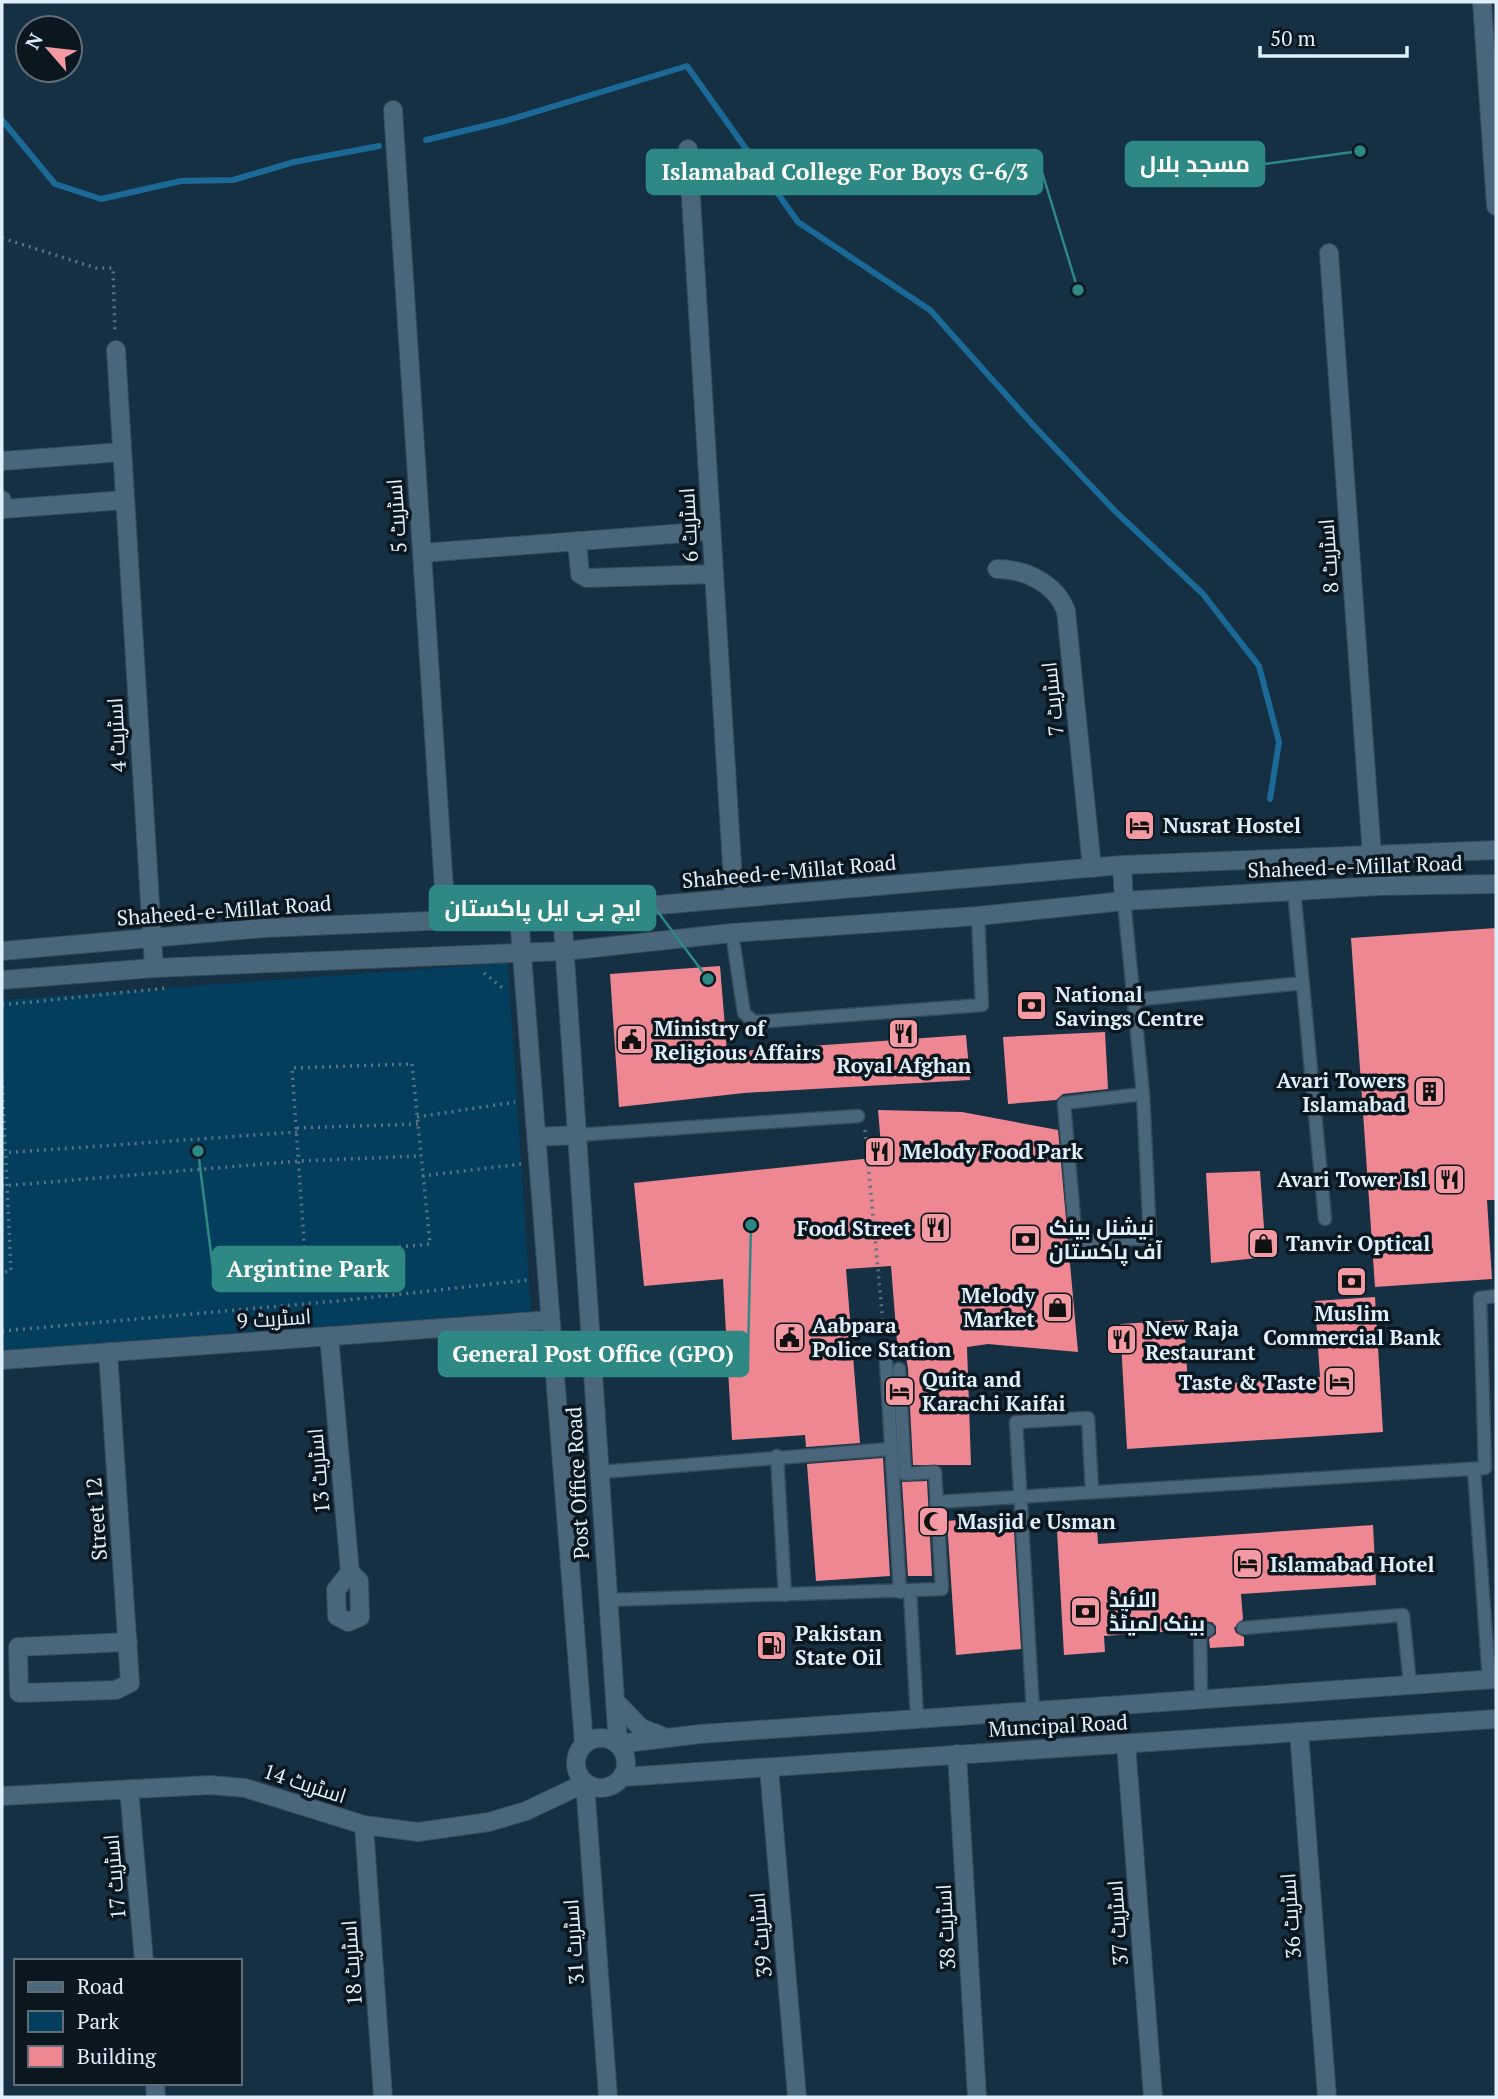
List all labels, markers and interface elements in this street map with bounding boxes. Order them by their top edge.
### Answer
north arrow [14,14,84,84]
scale bar [1260,14,1407,58]
text: 50 m [1270,24,1316,52]
text: N [19,28,48,53]
callout: مسجد بلال [1126,142,1264,186]
text: مسجد بلال [1140,148,1250,179]
callout: Islamabad College For Boys G-6/3 [647,150,1042,194]
text: Islamabad College For Boys G-6/3 [662,156,1028,187]
street label: اسٹریٹ 5 [379,478,413,554]
street label: اسٹریٹ 6 [672,487,704,563]
street label: اسٹریٹ 8 [1311,518,1345,594]
street label: اسٹریٹ 7 [1034,660,1070,738]
street label: اسٹریٹ 4 [100,697,132,773]
hotel icon: Nusrat Hostel [1123,808,1157,842]
place label: Nusrat Hostel [1163,811,1301,839]
street label: Shaheed-e-Millat Road [681,848,898,894]
street label: Shaheed-e-Millat Road [1247,848,1463,884]
callout: ایچ بی ایل پاکستان [430,886,655,930]
street label: Shaheed-e-Millat Road [116,889,333,931]
text: ایچ بی ایل پاکستان [445,892,641,924]
place label: National Savings Centre [1055,980,1204,1032]
bank icon: National Savings Centre [1015,989,1049,1023]
place label: Ministry of Religious Affairs [654,1014,821,1066]
restaurant icon: Royal Afghan [887,1016,921,1050]
public building icon: Ministry of Religious Affairs [614,1023,648,1057]
place label: Royal Afghan [837,1051,972,1079]
place label: Avari Towers Islamabad [1276,1066,1406,1118]
building icon: Avari Towers Islamabad [1412,1075,1446,1109]
restaurant icon: Melody Food Park [862,1134,896,1168]
place label: Melody Food Park [902,1137,1084,1165]
restaurant icon: Avari Tower Isl [1433,1162,1467,1196]
place label: Avari Tower Isl [1277,1165,1427,1193]
restaurant icon: Food Street [918,1211,952,1245]
place label: نیشنل بینک آف پاکستان [1049,1213,1163,1267]
place label: Food Street [797,1214,913,1242]
bank icon: نیشنل بینک آف پاکستان [1009,1222,1043,1256]
shop icon: Tanvir Optical [1246,1226,1280,1260]
place label: Tanvir Optical [1286,1229,1430,1257]
callout: Argintine Park [213,1247,404,1291]
text: Argintine Park [226,1253,390,1284]
bank icon: Muslim Commercial Bank [1335,1264,1369,1298]
place label: Melody Market [961,1281,1036,1333]
shop icon: Melody Market [1041,1290,1075,1324]
place label: Muslim Commercial Bank [1263,1299,1441,1351]
street label: اسٹریٹ 9 [236,1301,312,1335]
place label: Aabpara Police Station [812,1311,952,1363]
place label: New Raja Restaurant [1145,1314,1256,1366]
public building icon: Aabpara Police Station [772,1320,806,1354]
restaurant icon: New Raja Restaurant [1105,1323,1139,1357]
callout: General Post Office (GPO) [439,1332,748,1376]
text: General Post Office (GPO) [452,1338,734,1369]
place label: Quita and Karachi Kaifai [922,1365,1066,1417]
hotel icon: Taste & Taste [1323,1365,1357,1399]
place label: Taste & Taste [1178,1368,1317,1396]
hotel icon: Quita and Karachi Kaifai [882,1374,916,1408]
street label: Post Office Road [559,1406,595,1560]
street label: اسٹریٹ 13 [300,1427,336,1515]
street label: Street 12 [79,1476,113,1562]
mosque icon: Masjid e Usman [917,1504,951,1538]
place label: Masjid e Usman [957,1507,1116,1535]
hotel icon: Islamabad Hotel [1230,1547,1264,1581]
place label: Islamabad Hotel [1270,1550,1435,1578]
place label: الائیڈ بینک لمیٹڈ [1109,1585,1205,1637]
bank icon: الائیڈ بینک لمیٹڈ [1069,1594,1103,1628]
place label: Pakistan State Oil [795,1619,883,1671]
fuel station icon: Pakistan State Oil [755,1628,789,1662]
street label: Muncipal Road [988,1707,1129,1743]
street label: اسٹریٹ 14 [260,1756,350,1810]
street label: اسٹریٹ 17 [96,1833,132,1921]
street label: اسٹریٹ 36 [1273,1872,1307,1960]
street label: اسٹریٹ 37 [1100,1879,1134,1967]
street label: اسٹریٹ 38 [929,1883,961,1971]
street label: اسٹریٹ 39 [742,1891,778,1979]
street label: اسٹریٹ 31 [556,1898,590,1986]
street label: اسٹریٹ 18 [334,1919,368,2007]
legend [14,1959,242,2085]
text: Road [77,1972,124,2000]
text: Park [77,2007,119,2035]
text: Building [77,2042,157,2070]

